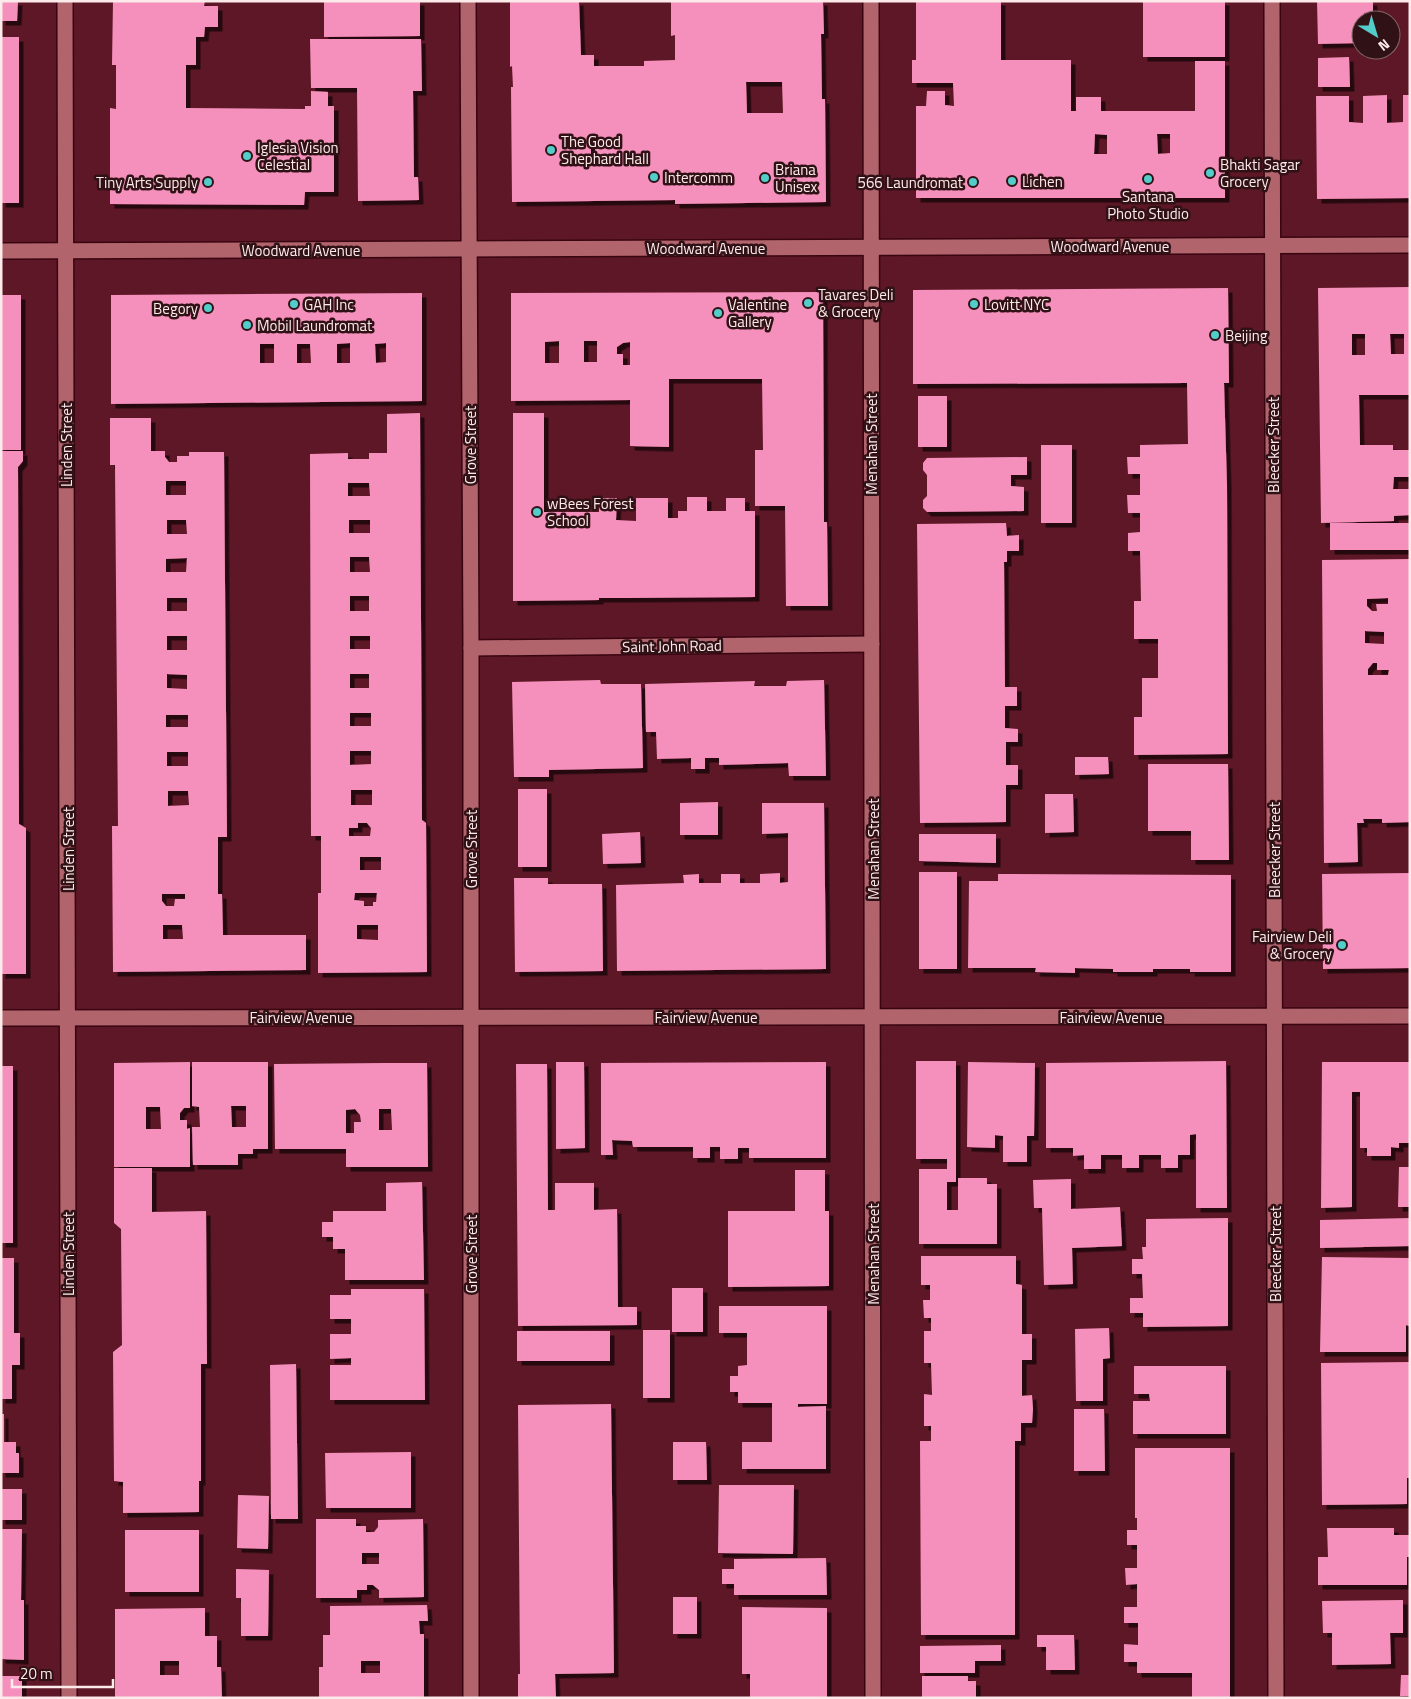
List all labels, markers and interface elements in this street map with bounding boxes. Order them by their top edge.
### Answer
north arrow [1351,10,1401,60]
text: N [1374,34,1395,57]
place label: The Good Shephard Hall [561,130,649,170]
place label: Iglesia Vision Celestial [257,136,339,176]
marker: The Good Shephard Hall [545,144,557,156]
marker: Iglesia Vision Celestial [241,150,253,162]
place label: Bhakti Sagar Grocery [1220,153,1300,193]
place label: Briana Unisex [775,158,817,198]
place label: Intercomm [664,166,733,189]
marker: Bhakti Sagar Grocery [1204,167,1216,179]
place label: Lichen [1022,170,1063,193]
place label: Tiny Arts Supply [96,171,198,194]
marker: Intercomm [648,171,660,183]
place label: 566 Laundromat [858,171,964,194]
marker: Briana Unisex [759,172,771,184]
marker: Santana Photo Studio [1142,173,1154,185]
marker: Lichen [1006,175,1018,187]
marker: Tiny Arts Supply [202,176,214,188]
marker: 566 Laundromat [967,176,979,188]
place label: Santana Photo Studio [1107,185,1189,225]
street label: Woodward Avenue [1051,235,1169,258]
street label: Woodward Avenue [647,237,765,260]
street label: Woodward Avenue [242,239,360,262]
place label: Tavares Deli & Grocery [818,283,894,323]
place label: GAH Inc [304,293,354,316]
place label: Valentine Gallery [728,293,787,333]
place label: Lovitt NYC [984,293,1049,316]
place label: Begory [153,297,198,320]
marker: Tavares Deli & Grocery [802,297,814,309]
marker: GAH Inc [288,298,300,310]
marker: Lovitt NYC [968,298,980,310]
marker: Begory [202,302,214,314]
marker: Valentine Gallery [712,307,724,319]
place label: Mobil Laundromat [257,314,373,337]
marker: Mobil Laundromat [241,319,253,331]
place label: Beijing [1225,324,1268,347]
marker: Beijing [1209,329,1221,341]
street label: Menahan Street [860,393,883,495]
street label: Bleecker Street [1262,396,1285,493]
street label: Linden Street [55,402,78,487]
street label: Grove Street [459,405,482,484]
place label: wBees Forest School [547,492,634,532]
marker: wBees Forest School [531,506,543,518]
street label: Saint John Road [622,634,722,658]
street label: Menahan Street [862,798,885,900]
street label: Bleecker Street [1263,801,1286,898]
street label: Linden Street [57,806,80,891]
street label: Grove Street [460,809,483,888]
place label: Fairview Deli & Grocery [1252,925,1332,965]
marker: Fairview Deli & Grocery [1336,939,1348,951]
street label: Fairview Avenue [249,1006,353,1029]
street label: Fairview Avenue [654,1006,758,1029]
street label: Fairview Avenue [1059,1006,1163,1029]
street label: Menahan Street [862,1203,885,1305]
street label: Bleecker Street [1264,1205,1287,1302]
street label: Linden Street [57,1211,80,1296]
street label: Grove Street [460,1214,483,1293]
scale bar [12,1656,114,1688]
text: 20 m [20,1662,53,1685]

